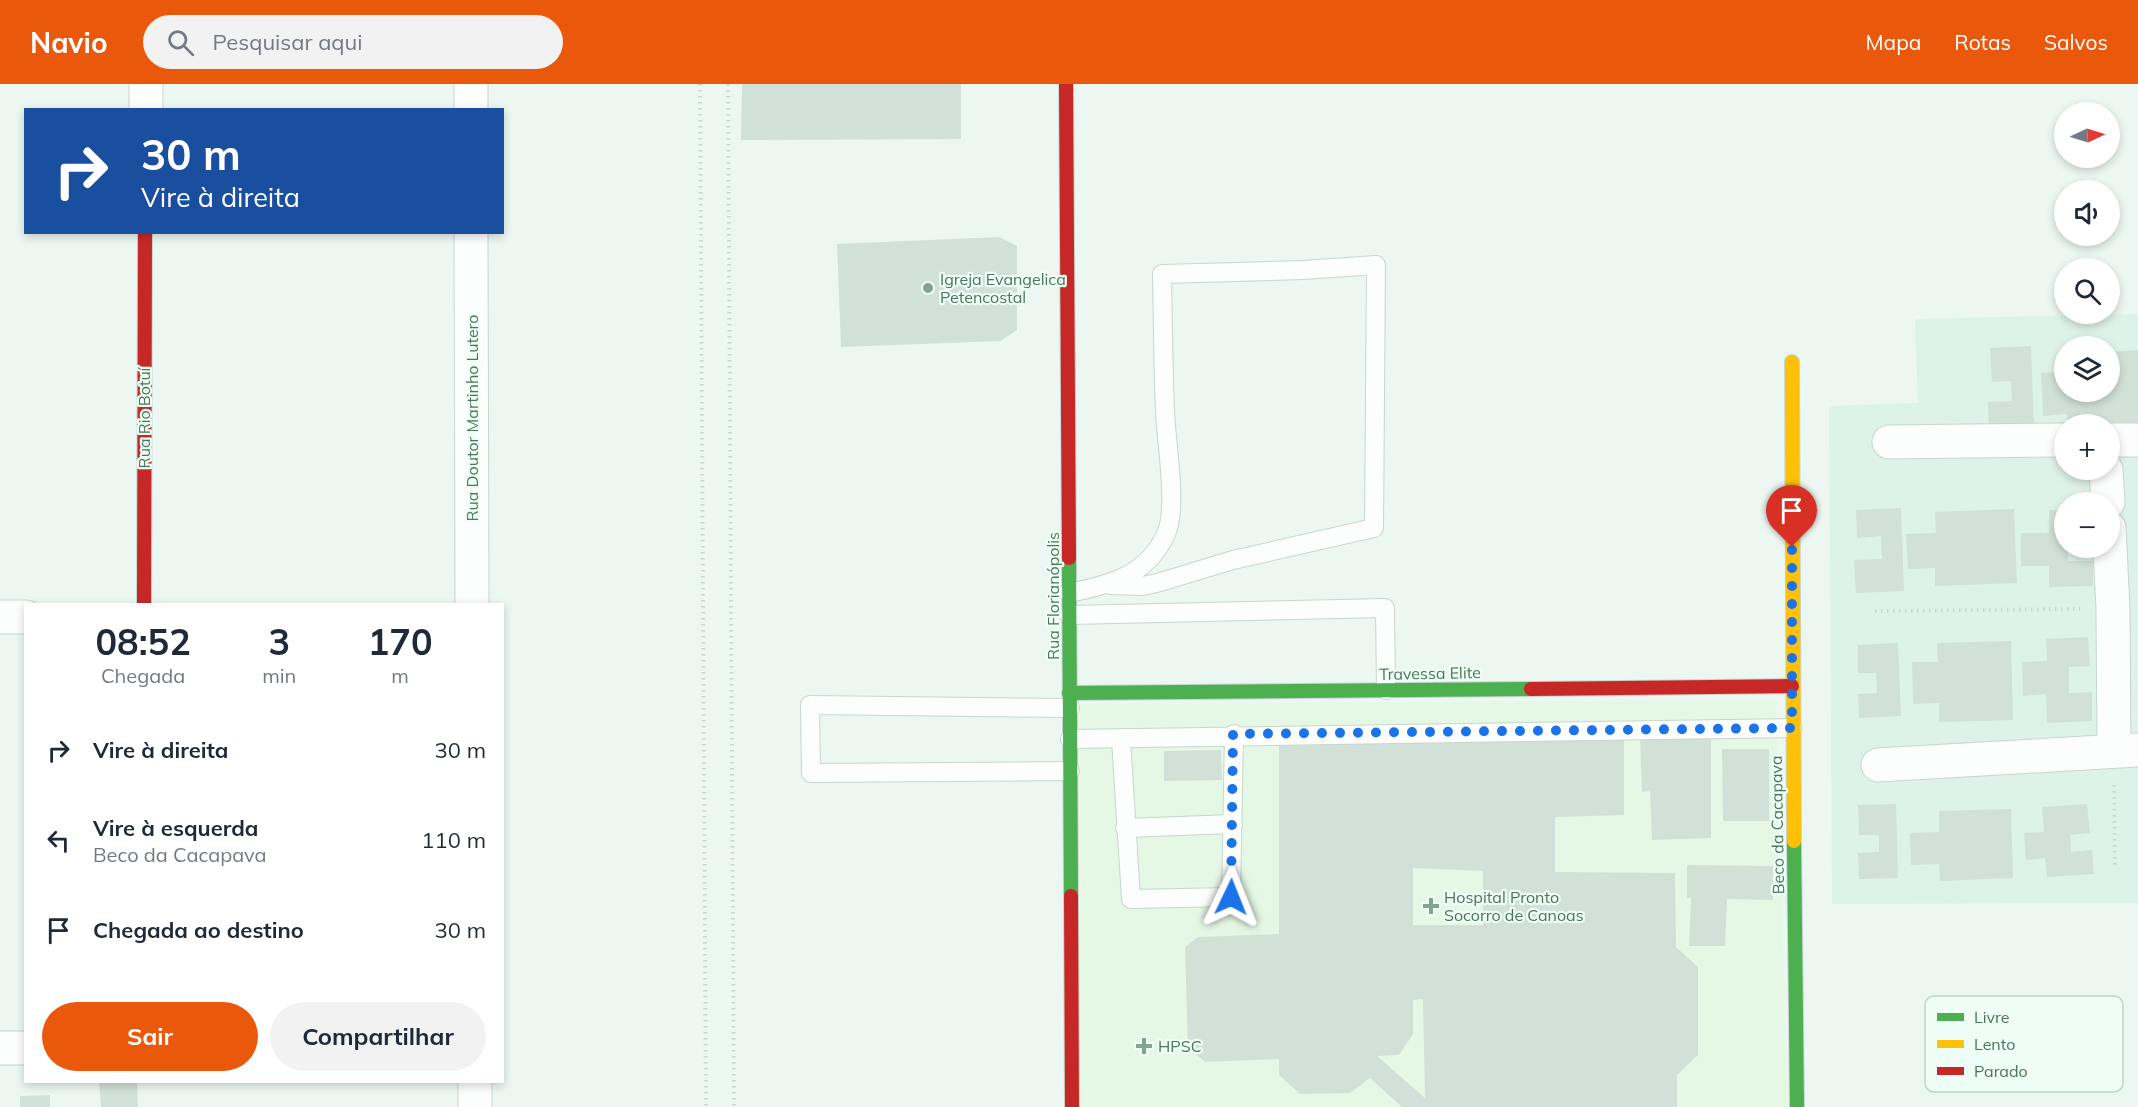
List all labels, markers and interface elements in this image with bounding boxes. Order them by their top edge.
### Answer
search box [143,15,563,69]
text: Navio [30,25,107,60]
icon: search [164,26,197,59]
text: Pesquisar aqui [212,28,363,56]
text: Mapa [1866,29,1921,55]
text: Rotas [1954,29,2011,55]
text: Salvos [2044,29,2108,55]
north arrow [2054,102,2120,168]
map controls [2054,102,2120,558]
text: 30 m [141,128,241,181]
icon: right [42,132,120,210]
text: Vire à direita [141,180,300,214]
button: sound [2054,180,2120,246]
button: search [2054,258,2120,324]
place label: Igreja Evangelica Petencostal [940,269,1066,307]
marker: Igreja Evangelica Petencostal [921,281,935,295]
street label: Rua Doutor Martinho Lutero [462,315,482,521]
button: layers [2054,336,2120,402]
street label: Rua Rio Botuí [134,366,154,468]
button: + [2054,414,2120,480]
pin [1766,485,1817,547]
button: − [2054,492,2120,558]
icon: arrive [1775,494,1808,527]
street label: Rua Florianópolis [1043,532,1063,660]
text: 08:52 [95,619,191,664]
text: 3 [268,619,290,664]
text: 170 [368,619,433,664]
street label: Travessa Elite [1379,662,1481,684]
text: Chegada [101,663,185,688]
text: min [262,663,296,688]
text: m [391,663,409,688]
icon: right [42,734,75,767]
text: Vire à direita [93,736,228,764]
text: 30 m [435,736,486,764]
street label: Beco da Cacapava [1766,755,1788,895]
text: Vire à esquerda [93,814,258,842]
icon: left [42,824,75,857]
text: 110 m [421,826,486,854]
text: Beco da Cacapava [93,842,267,867]
position arrow [1199,865,1263,929]
place label: Hospital Pronto Socorro de Canoas [1444,887,1584,925]
marker: Hospital Pronto Socorro de Canoas [1422,897,1440,915]
icon: arrive [42,914,75,947]
text: Chegada ao destino [93,916,304,944]
text: 30 m [435,916,486,944]
legend [1925,996,2123,1092]
button: Sair [42,1002,258,1071]
button: Compartilhar [270,1002,486,1071]
text: Livre [1974,1007,2009,1027]
text: Lento [1974,1034,2015,1054]
place label: HPSC [1158,1036,1202,1056]
marker: HPSC [1135,1037,1153,1055]
text: Parado [1974,1061,2028,1081]

